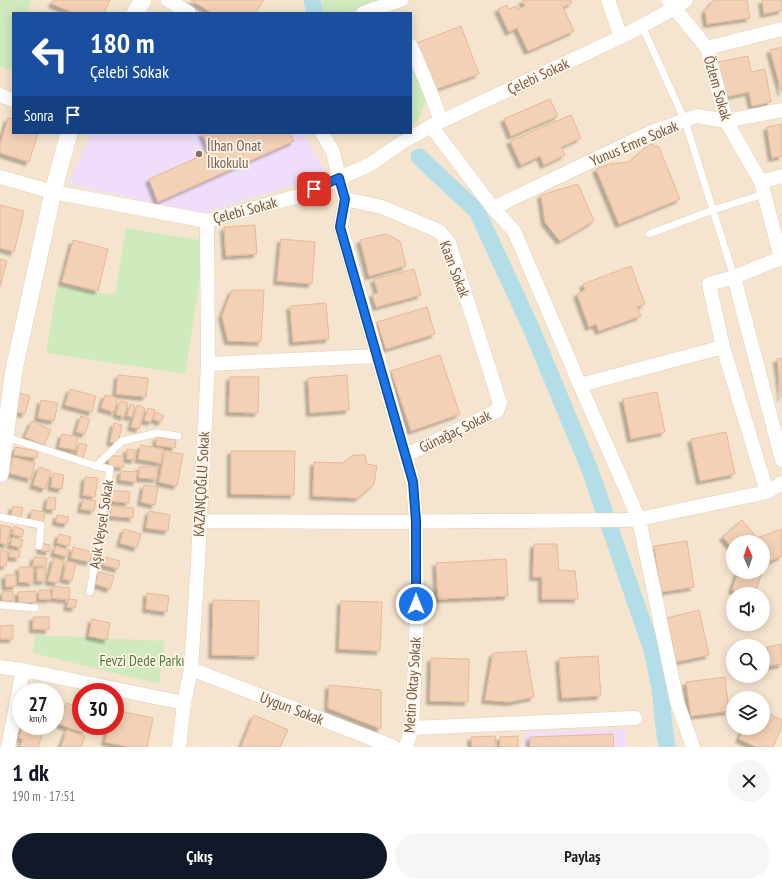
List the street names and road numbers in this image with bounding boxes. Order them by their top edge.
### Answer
street label: Çelebi Sokak [504,53,572,99]
street label: Özlem Sokak [700,53,736,123]
street label: Yunus Emre Sokak [587,116,681,170]
street label: Çelebi Sokak [211,192,279,228]
street label: Kaan Sokak [435,238,475,300]
street label: Günağaç Sokak [416,405,494,457]
street label: KAZANÇOĞLU Sokak [189,431,213,537]
street label: Aşık Veysel Sokak [85,478,117,570]
street label: Metin Oktay Sokak [399,636,425,734]
street label: Uygun Sokak [257,687,327,729]

